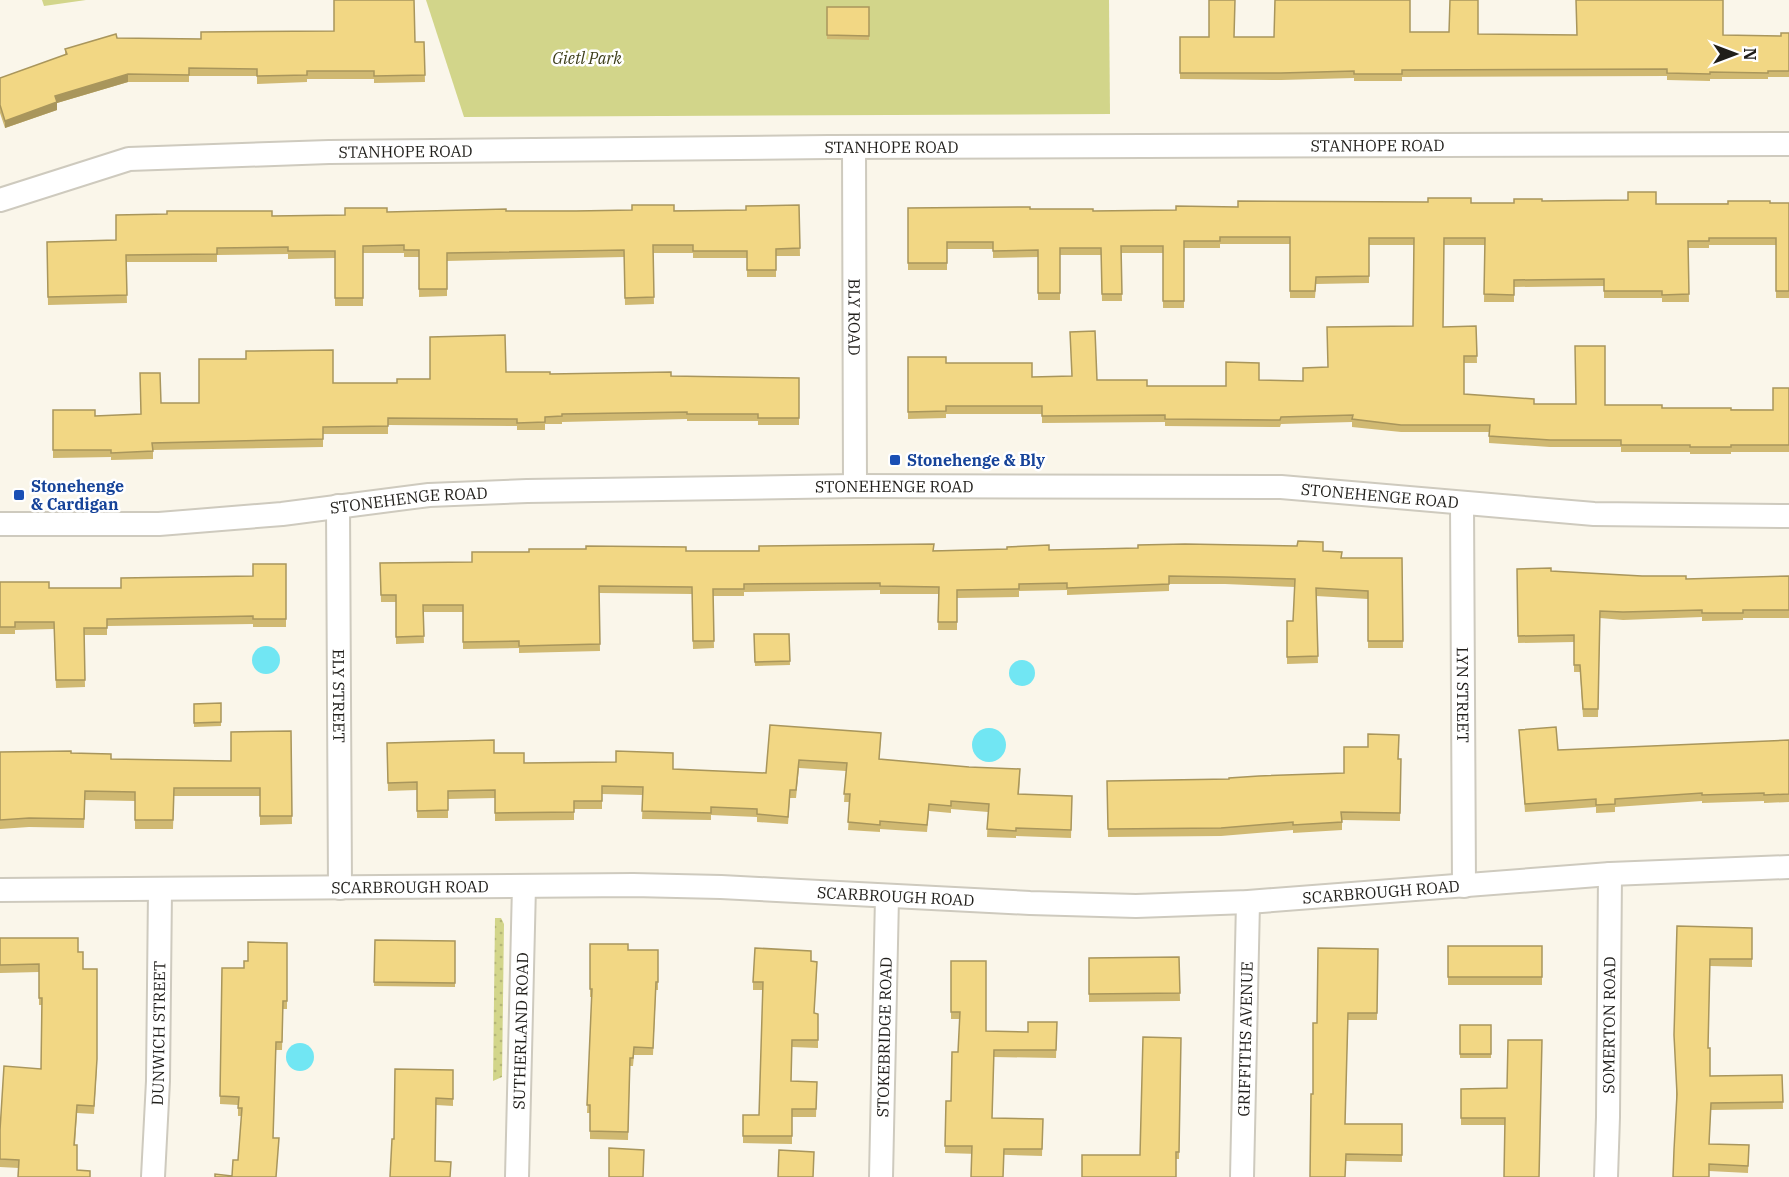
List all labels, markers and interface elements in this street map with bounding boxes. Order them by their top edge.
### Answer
north arrow [1705,24,1765,84]
park label: Gietl Park [552,48,622,68]
text: N [1740,48,1760,60]
street label: STANHOPE ROAD [1310,135,1445,155]
street label: STANHOPE ROAD [824,137,959,157]
street label: STANHOPE ROAD [338,141,473,162]
street label: BLY ROAD [844,279,865,355]
place label: Stonehenge & Bly [907,450,1046,470]
marker: Stonehenge & Bly [888,453,902,467]
place label: Stonehenge & Cardigan [31,476,124,514]
street label: STONEHENGE ROAD [815,476,974,497]
street label: STONEHENGE ROAD [1300,479,1460,512]
street label: STONEHENGE ROAD [329,483,488,518]
marker: Stonehenge & Cardigan [12,488,26,502]
street label: LYN STREET [1453,647,1473,743]
street label: ELY STREET [329,649,349,743]
street label: SCARBROUGH ROAD [331,876,489,897]
street label: SCARBROUGH ROAD [1302,876,1460,908]
street label: SCARBROUGH ROAD [816,882,975,910]
street label: SUTHERLAND ROAD [509,952,532,1110]
street label: SOMERTON ROAD [1598,956,1619,1094]
street label: STOKEBRIDGE ROAD [872,957,896,1118]
street label: DUNWICH STREET [147,961,169,1106]
street label: GRIFFITHS AVENUE [1233,961,1257,1117]

